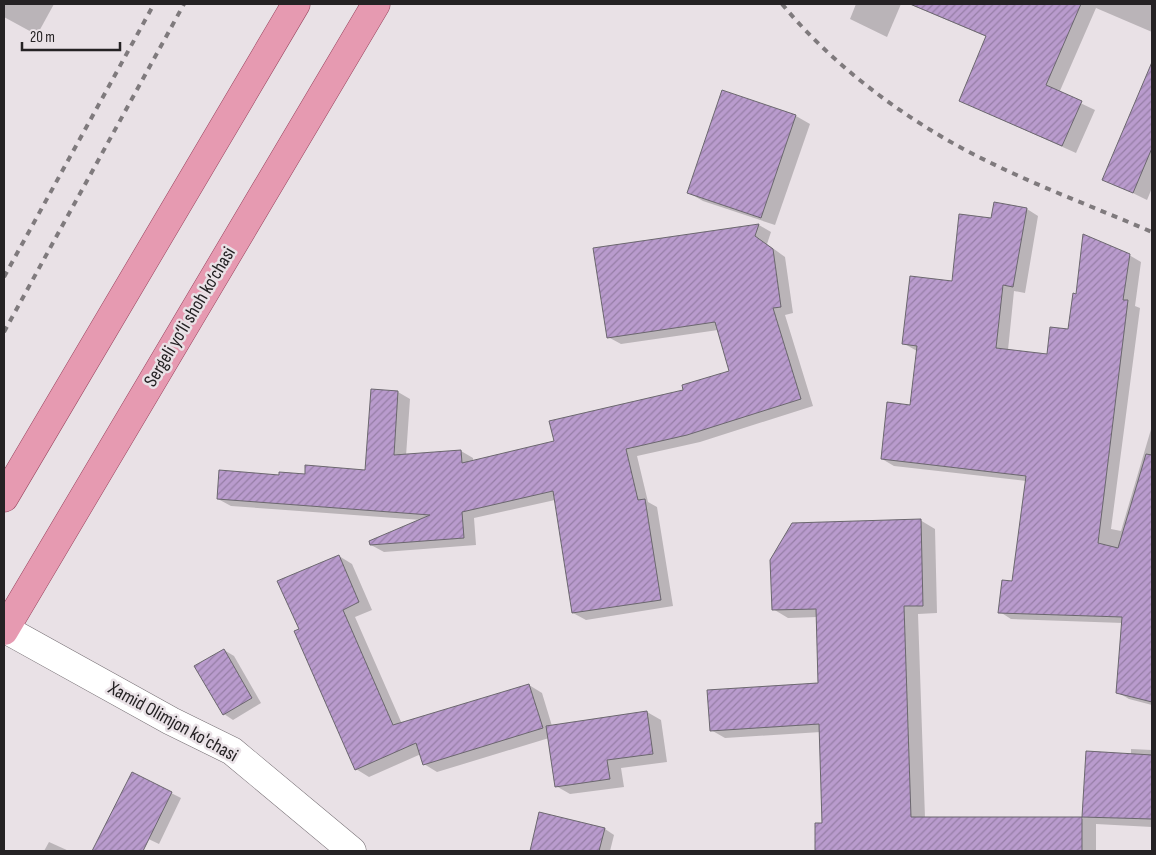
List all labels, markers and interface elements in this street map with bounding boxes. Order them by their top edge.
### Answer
scale bar [22,20,120,52]
text: 20 m [30,28,55,47]
street label: Sergeli yo‘li shoh ko‘chasi [139,243,241,391]
street label: Xamid Olimjon ko'chasi [103,676,242,767]

